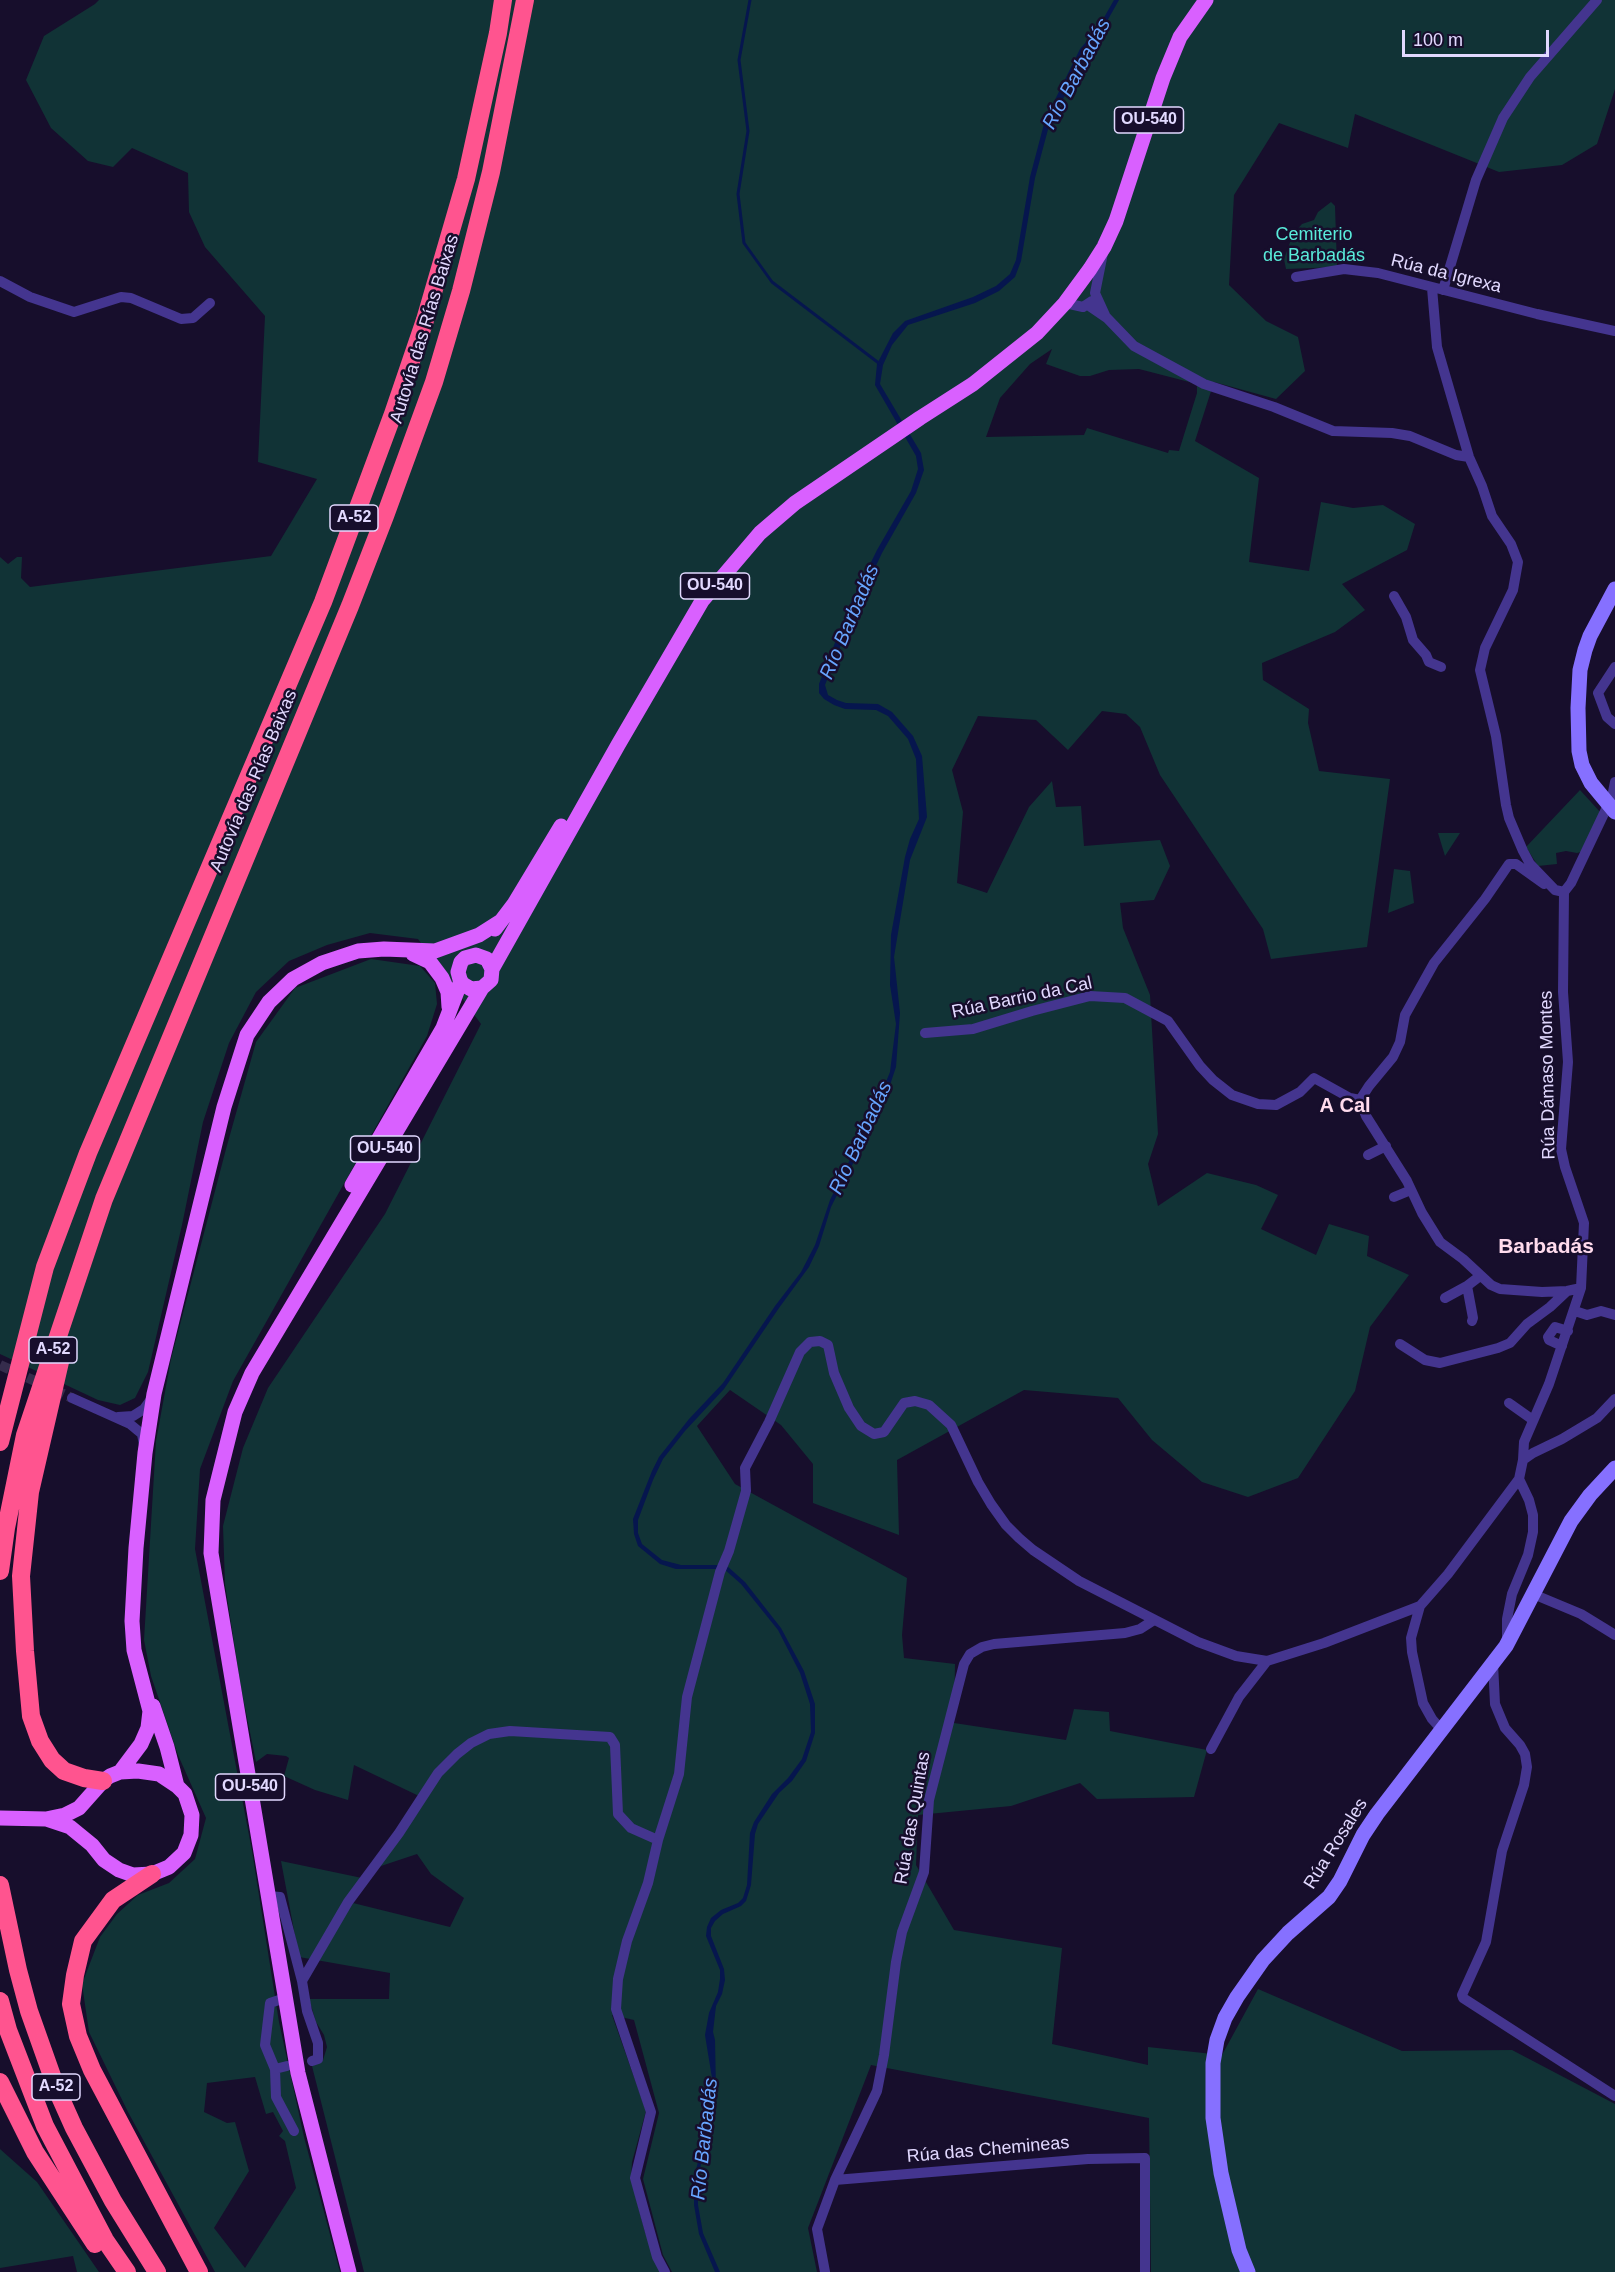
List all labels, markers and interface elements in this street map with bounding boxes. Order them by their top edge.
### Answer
water label: Río Barbadás [1038,14,1116,134]
scale bar [1405,18,1552,56]
text: 100 m [1413,30,1463,50]
road number: OU-540 [1114,107,1184,133]
park label: Cemiterio de Barbadás [1263,224,1365,266]
street label: Autovía das Rías Baixas [386,232,464,426]
street label: Rúa da Igrexa [1389,250,1503,298]
road number: A-52 [330,505,378,531]
water label: Río Barbadás [815,561,885,683]
road number: OU-540 [680,573,750,599]
street label: Autovía das Rías Baixas [206,687,302,875]
street label: Rúa Barrio da Cal [950,973,1094,1023]
street label: Rúa Dámaso Montes [1536,990,1560,1160]
water label: Río Barbadás [824,1078,898,1198]
district label: A Cal [1319,1094,1371,1118]
road number: OU-540 [350,1136,420,1162]
district label: Barbadás [1498,1234,1594,1260]
road number: A-52 [29,1337,77,1363]
street label: Rúa das Quintas [891,1750,935,1886]
road number: OU-540 [216,1774,284,1800]
street label: Rúa Rosales [1300,1795,1372,1893]
road number: A-52 [32,2074,80,2100]
water label: Río Barbadás [687,2077,723,2201]
street label: Rúa das Chemineas [906,2132,1070,2168]

